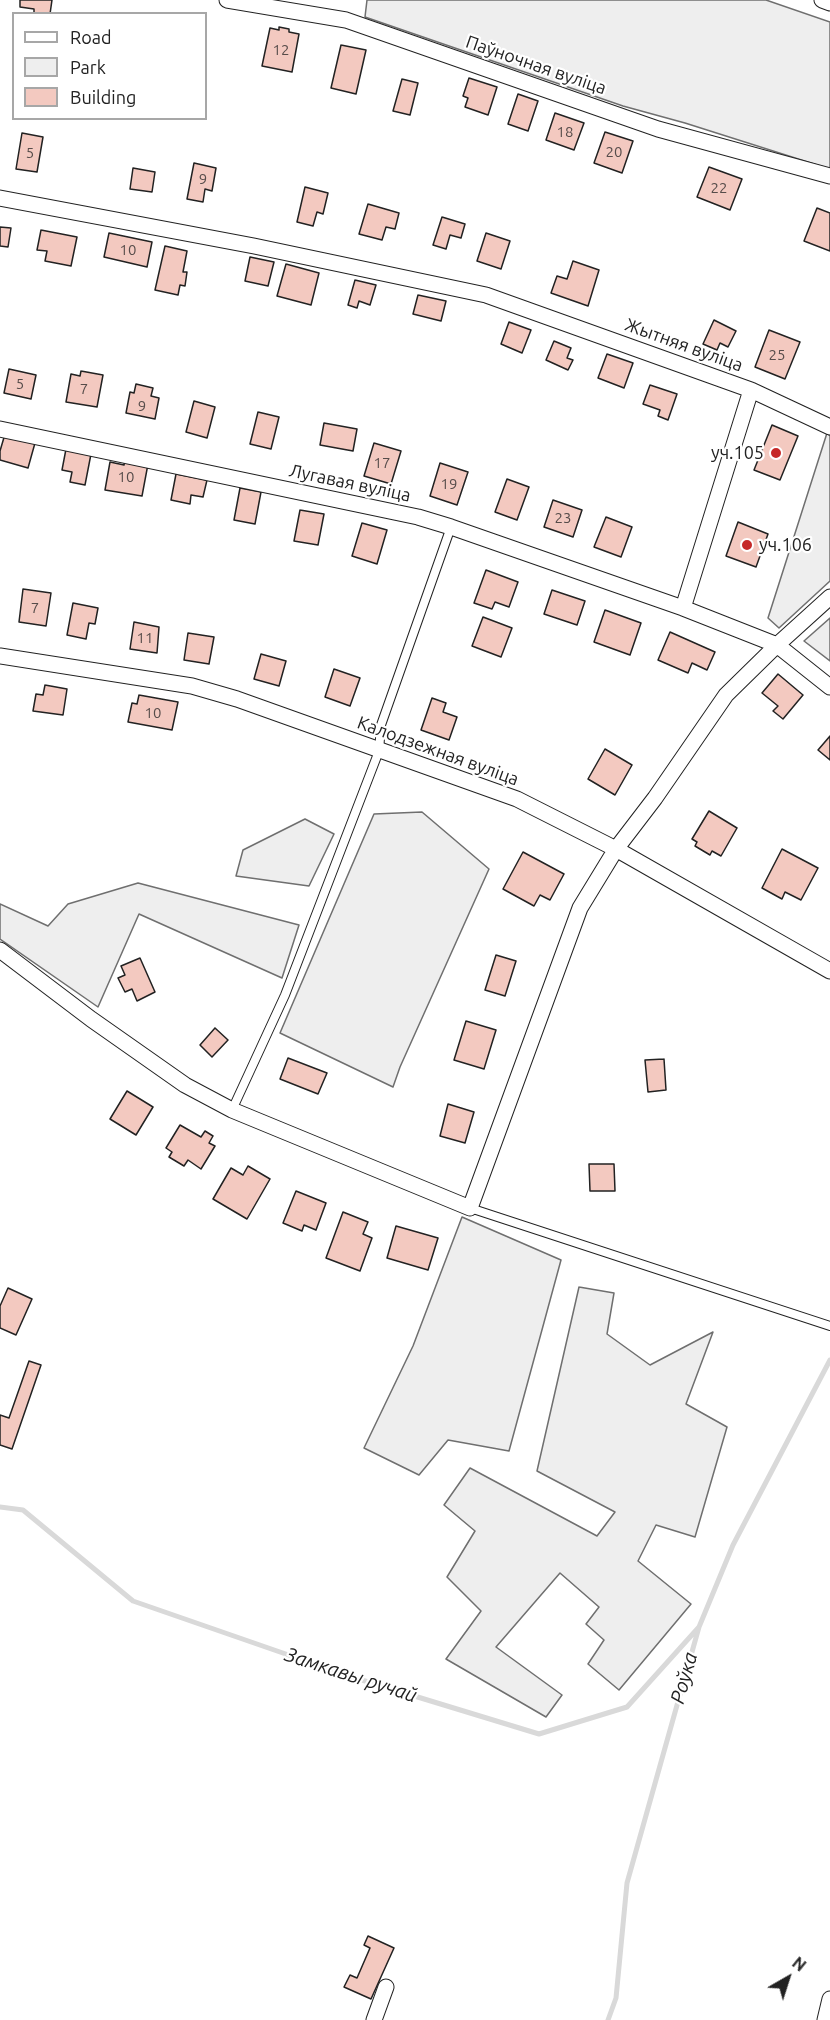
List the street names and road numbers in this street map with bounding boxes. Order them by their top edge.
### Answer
street label: Паўночная вуліца [463,31,609,99]
street label: Жытняя вуліца [622,314,746,376]
street label: Лугавая вуліца [287,460,413,506]
street label: Калодзежная вуліца [354,712,522,790]

